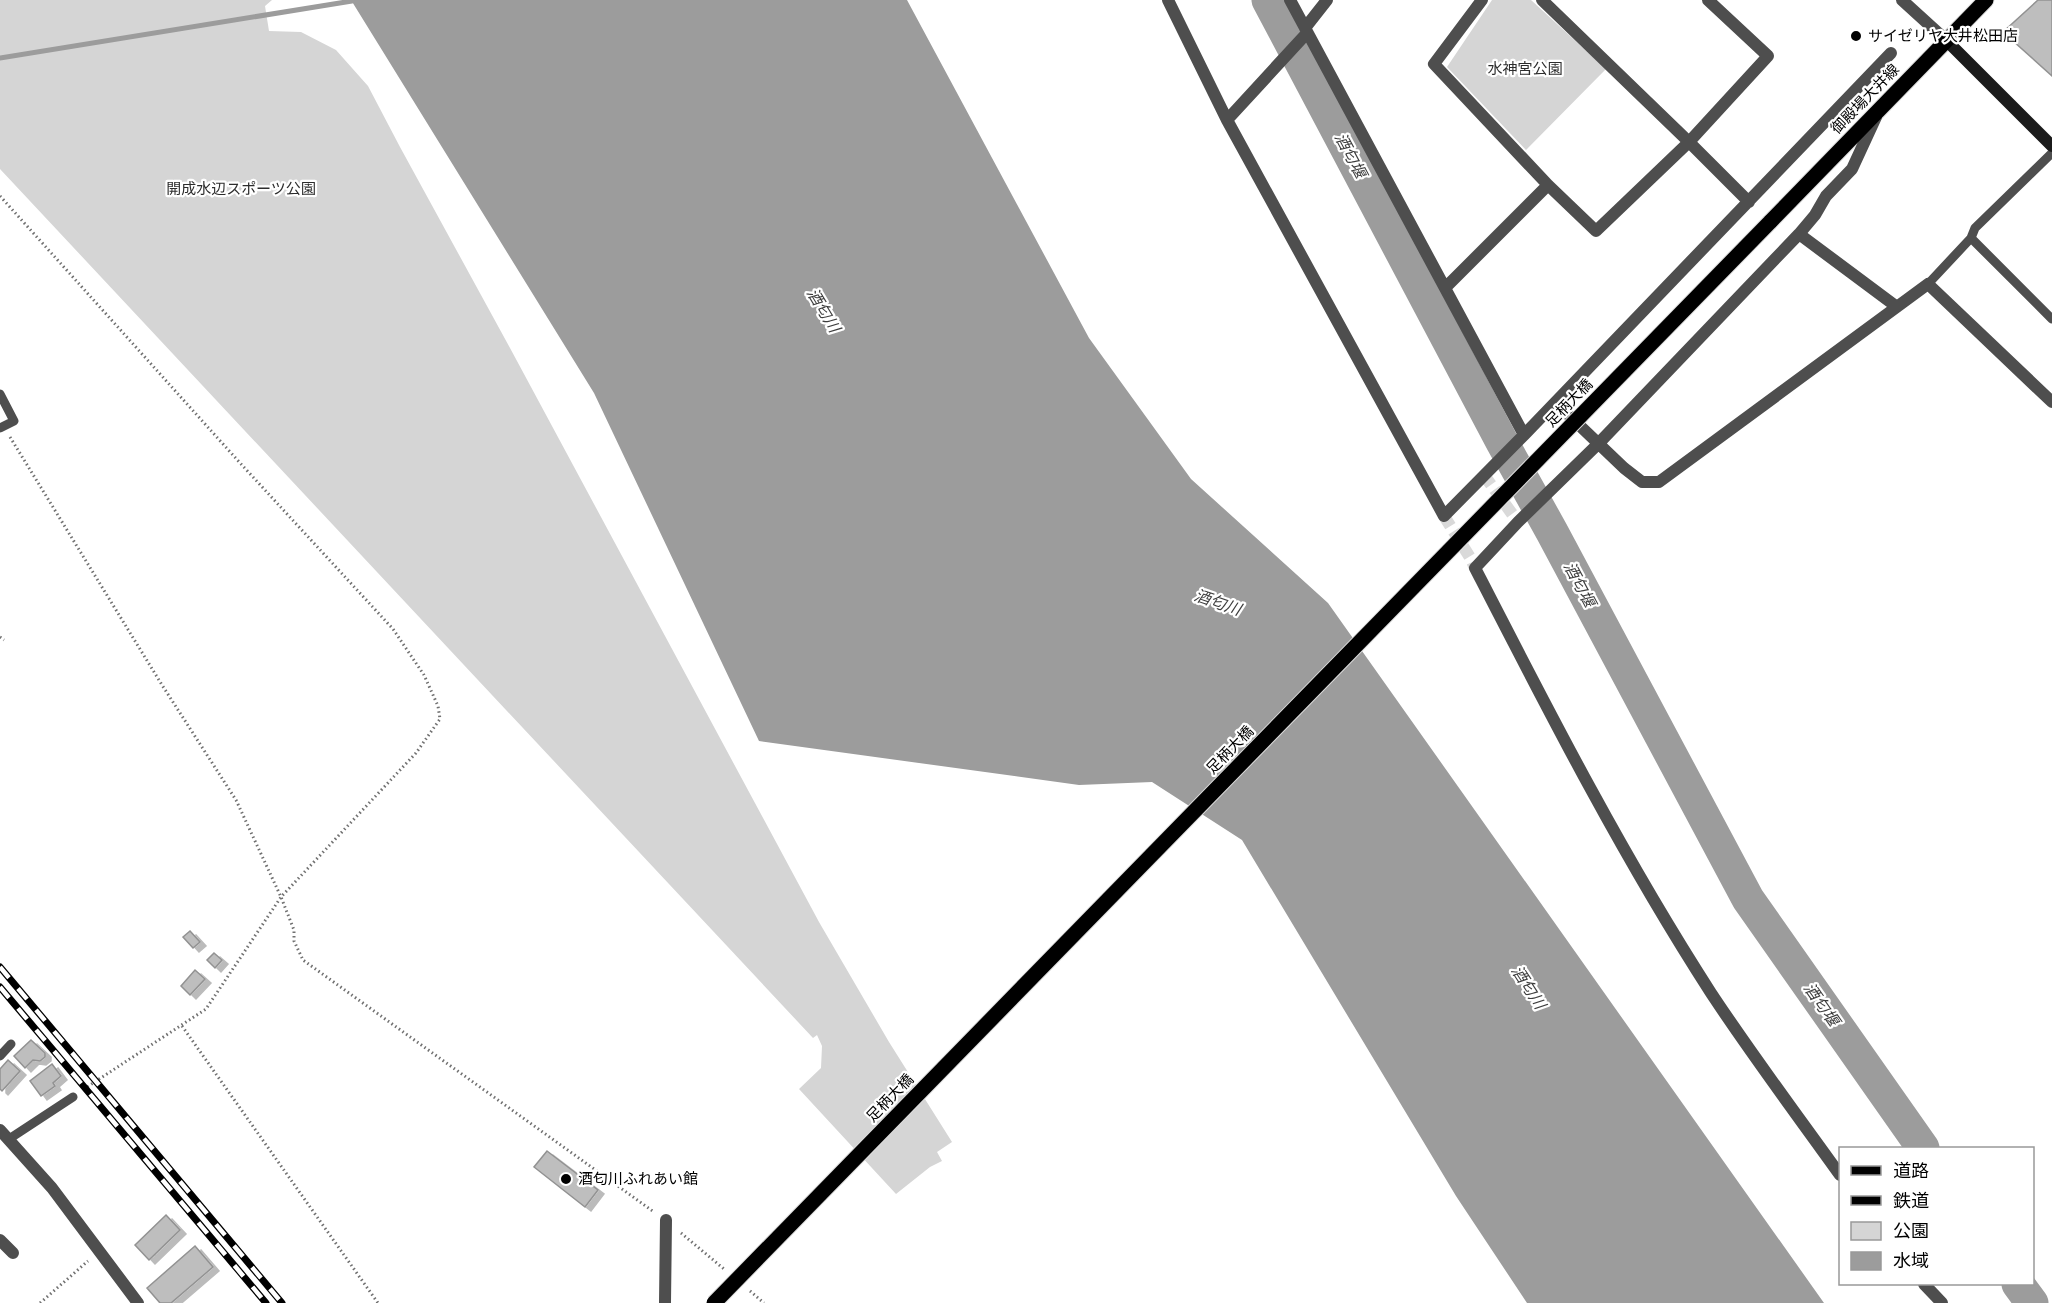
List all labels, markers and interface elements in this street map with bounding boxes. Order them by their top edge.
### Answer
place label: サイゼリヤ大井松田店 [1868,26,2018,46]
marker: サイゼリヤ大井松田店 [1849,29,1863,43]
park label: 水神宮公園 [1487,59,1563,79]
street label: 御殿場大井線 [1827,60,1903,138]
water label: 酒匂堰 [1329,129,1373,184]
park label: 開成水辺スポーツ公園 [166,179,316,199]
water label: 酒匂川 [801,284,846,338]
street label: 足柄大橋 [1541,374,1597,432]
water label: 酒匂堰 [1558,558,1602,613]
water label: 酒匂川 [1191,585,1246,622]
street label: 足柄大橋 [1202,721,1258,779]
water label: 酒匂川 [1506,961,1552,1015]
water label: 酒匂堰 [1798,979,1846,1033]
street label: 足柄大橋 [862,1069,918,1127]
legend [1839,1147,2034,1285]
text: 道路 [1893,1159,1929,1183]
place label: 酒匂川ふれあい館 [578,1169,698,1189]
marker: 酒匂川ふれあい館 [559,1172,573,1186]
text: 鉄道 [1893,1189,1929,1213]
text: 公園 [1893,1219,1929,1243]
text: 水域 [1893,1249,1929,1273]

